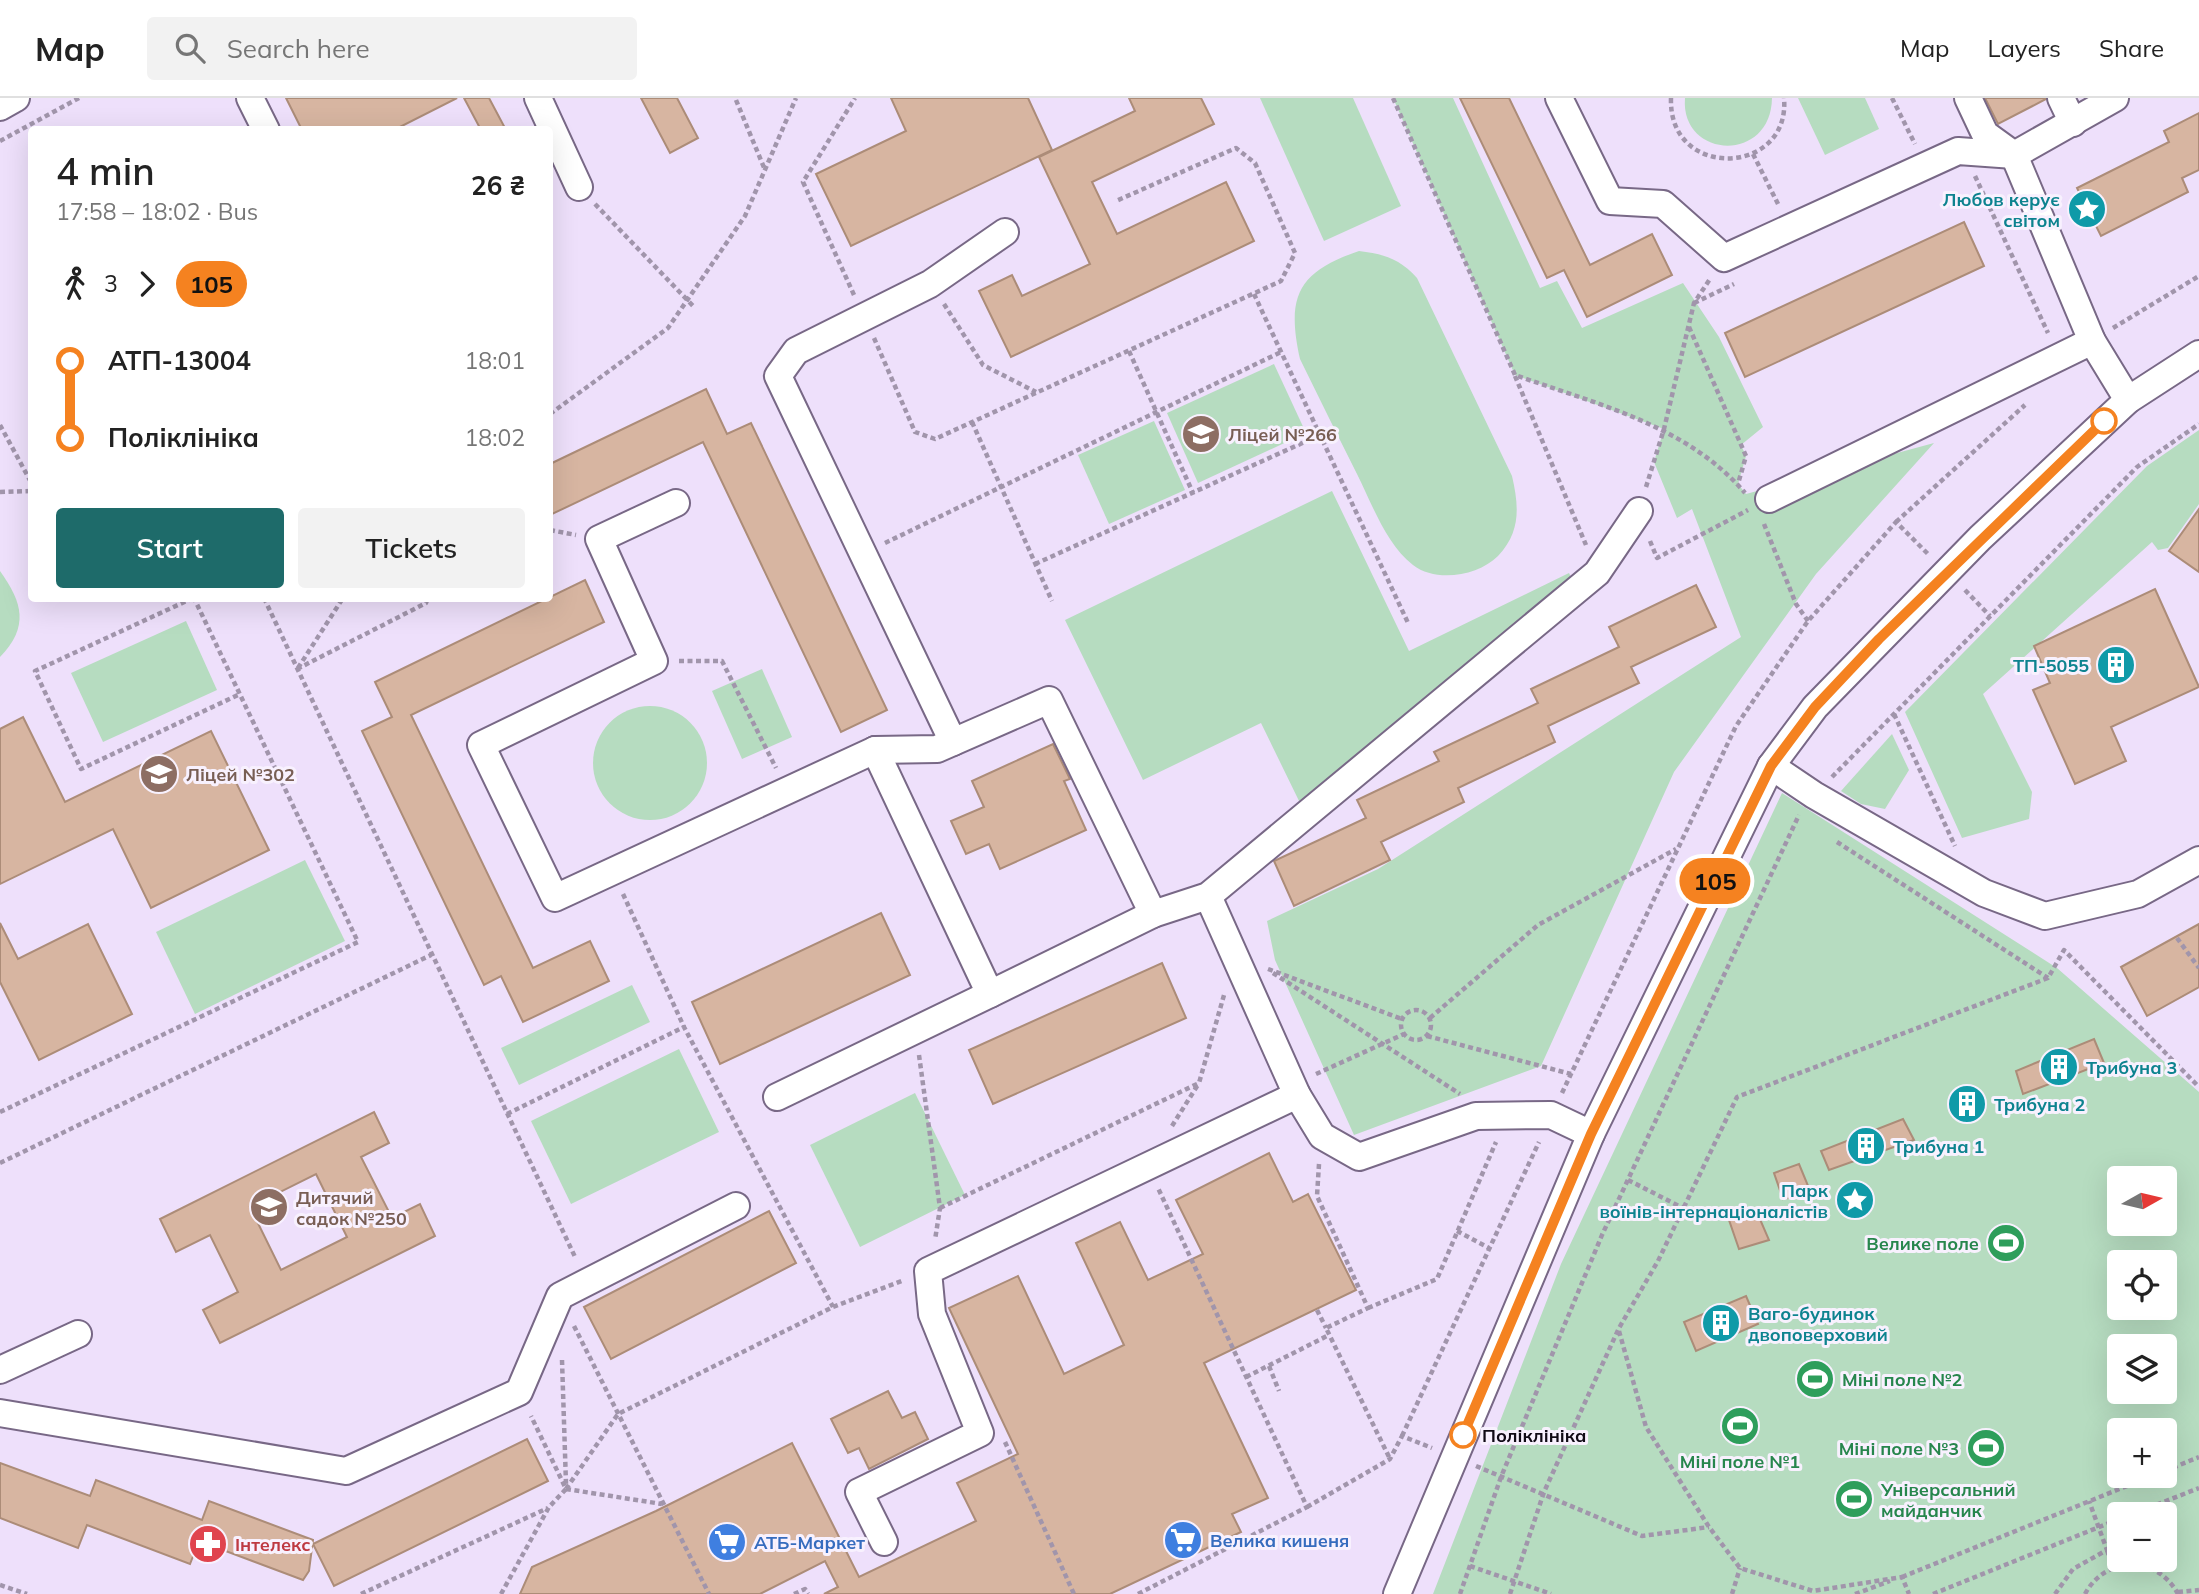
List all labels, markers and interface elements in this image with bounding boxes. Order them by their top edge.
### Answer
search box [147,17,637,80]
text: Map [35,28,105,69]
icon: search [171,29,209,67]
text: Search here [227,32,370,65]
text: Map [1900,33,1949,63]
text: Layers [1987,33,2061,63]
text: Share [2099,33,2164,63]
text: 4 min [56,147,155,195]
text: 26 ₴ [471,169,525,202]
place label: Любов керує світом [1943,188,2060,232]
place icon: Любов керує світом [2066,188,2108,230]
text: 17:58 – 18:02 · Bus [56,197,258,226]
icon: walk [56,265,94,303]
icon: forward [128,265,166,303]
text: 3 [104,269,118,298]
text: 105 [190,269,233,299]
text: АТП-13004 [108,344,251,377]
text: 18:01 [465,346,525,375]
unlabelled marker [2091,408,2117,434]
school or university icon: Ліцей №266 [1180,413,1222,455]
text: Поліклініка [108,421,259,454]
text: 18:02 [465,423,525,452]
place label: Ліцей №266 [1228,423,1337,446]
button: Start [56,508,284,588]
button: Tickets [298,508,525,588]
building icon: ТП-5055 [2095,644,2137,686]
place label: ТП-5055 [2013,654,2089,677]
school or university icon: Ліцей №302 [138,753,180,795]
place label: Ліцей №302 [186,763,295,786]
line badge: 105 [1675,858,1755,904]
text: 105 [1693,866,1737,896]
building icon: Трибуна 3 [2038,1046,2080,1088]
place label: Трибуна 3 [2086,1056,2177,1079]
building icon: Трибуна 2 [1946,1083,1988,1125]
place label: Трибуна 2 [1994,1093,2085,1116]
building icon: Трибуна 1 [1845,1125,1887,1167]
place label: Трибуна 1 [1893,1135,1984,1158]
north arrow [2107,1166,2177,1236]
map controls [2107,1166,2177,1572]
place label: Парк воїнів-інтернаціоналістів [1599,1179,1829,1223]
place icon: Парк воїнів-інтернаціоналістів [1834,1179,1876,1221]
school or university icon: Дитячий садок №250 [248,1186,290,1228]
place label: Дитячий садок №250 [296,1186,407,1230]
sports icon: Велике поле [1985,1222,2027,1264]
place label: Велике поле [1866,1232,1979,1255]
button: locate [2107,1250,2177,1320]
building icon: Ваго-будинок двоповерховий [1700,1302,1742,1344]
place label: Ваго-будинок двоповерховий [1748,1302,1888,1346]
button: layers [2107,1334,2177,1404]
sports icon: Міні поле №2 [1794,1358,1836,1400]
place label: Міні поле №2 [1842,1368,1962,1391]
sports icon: Міні поле №1 [1719,1405,1761,1447]
button: + [2107,1418,2177,1488]
marker: Поліклініка [1450,1422,1476,1448]
place label: Поліклініка [1482,1424,1586,1447]
sports icon: Міні поле №3 [1965,1427,2007,1469]
place label: Міні поле №3 [1839,1437,1959,1460]
place label: Міні поле №1 [1680,1450,1800,1473]
sports icon: Універсальний майданчик [1833,1478,1875,1520]
place label: Універсальний майданчик [1880,1478,2015,1522]
button: − [2107,1502,2177,1572]
supermarket icon: Велика кишеня [1162,1519,1204,1561]
supermarket icon: АТБ-Маркет [706,1521,748,1563]
pharmacy icon: Інтелекс [187,1523,229,1565]
place label: Велика кишеня [1210,1529,1349,1552]
place label: АТБ-Маркет [754,1531,865,1554]
place label: Інтелекс [235,1533,311,1556]

